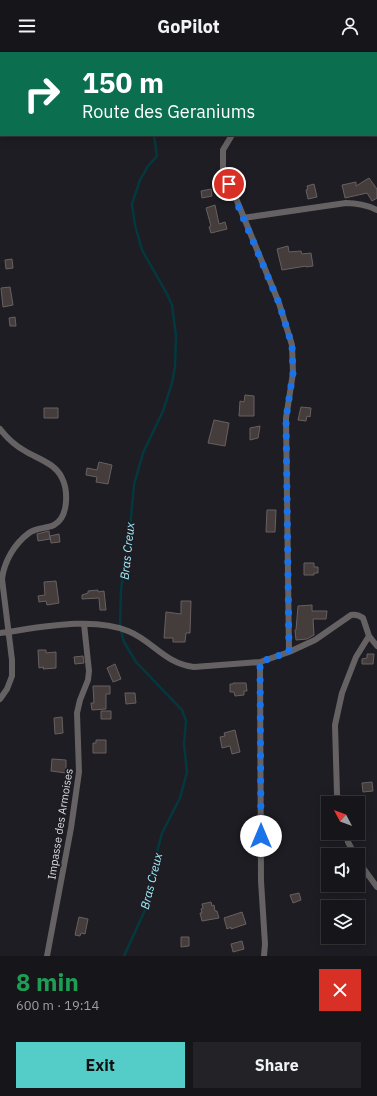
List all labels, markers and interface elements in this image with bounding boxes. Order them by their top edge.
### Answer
icon: menu [16,15,38,37]
text: GoPilot [157,15,220,38]
icon: person [339,15,361,37]
text: 150 m [82,64,164,101]
icon: right [16,68,68,120]
text: Route des Geraniums [82,100,255,123]
pin [212,167,246,201]
icon: arrive [218,173,240,195]
water label: Bras Creux [117,521,138,580]
street label: Impasse des Armoises [44,767,76,881]
north arrow [321,796,365,840]
map controls [321,796,365,944]
position arrow [240,815,282,857]
button: sound [321,848,365,892]
water label: Bras Creux [137,850,166,911]
button: layers [321,900,365,944]
text: 8 min [16,966,79,998]
button: close [319,969,361,1011]
text: 600 m · 19:14 [16,997,99,1014]
button: Exit [16,1042,185,1088]
button: Share [193,1042,361,1088]

